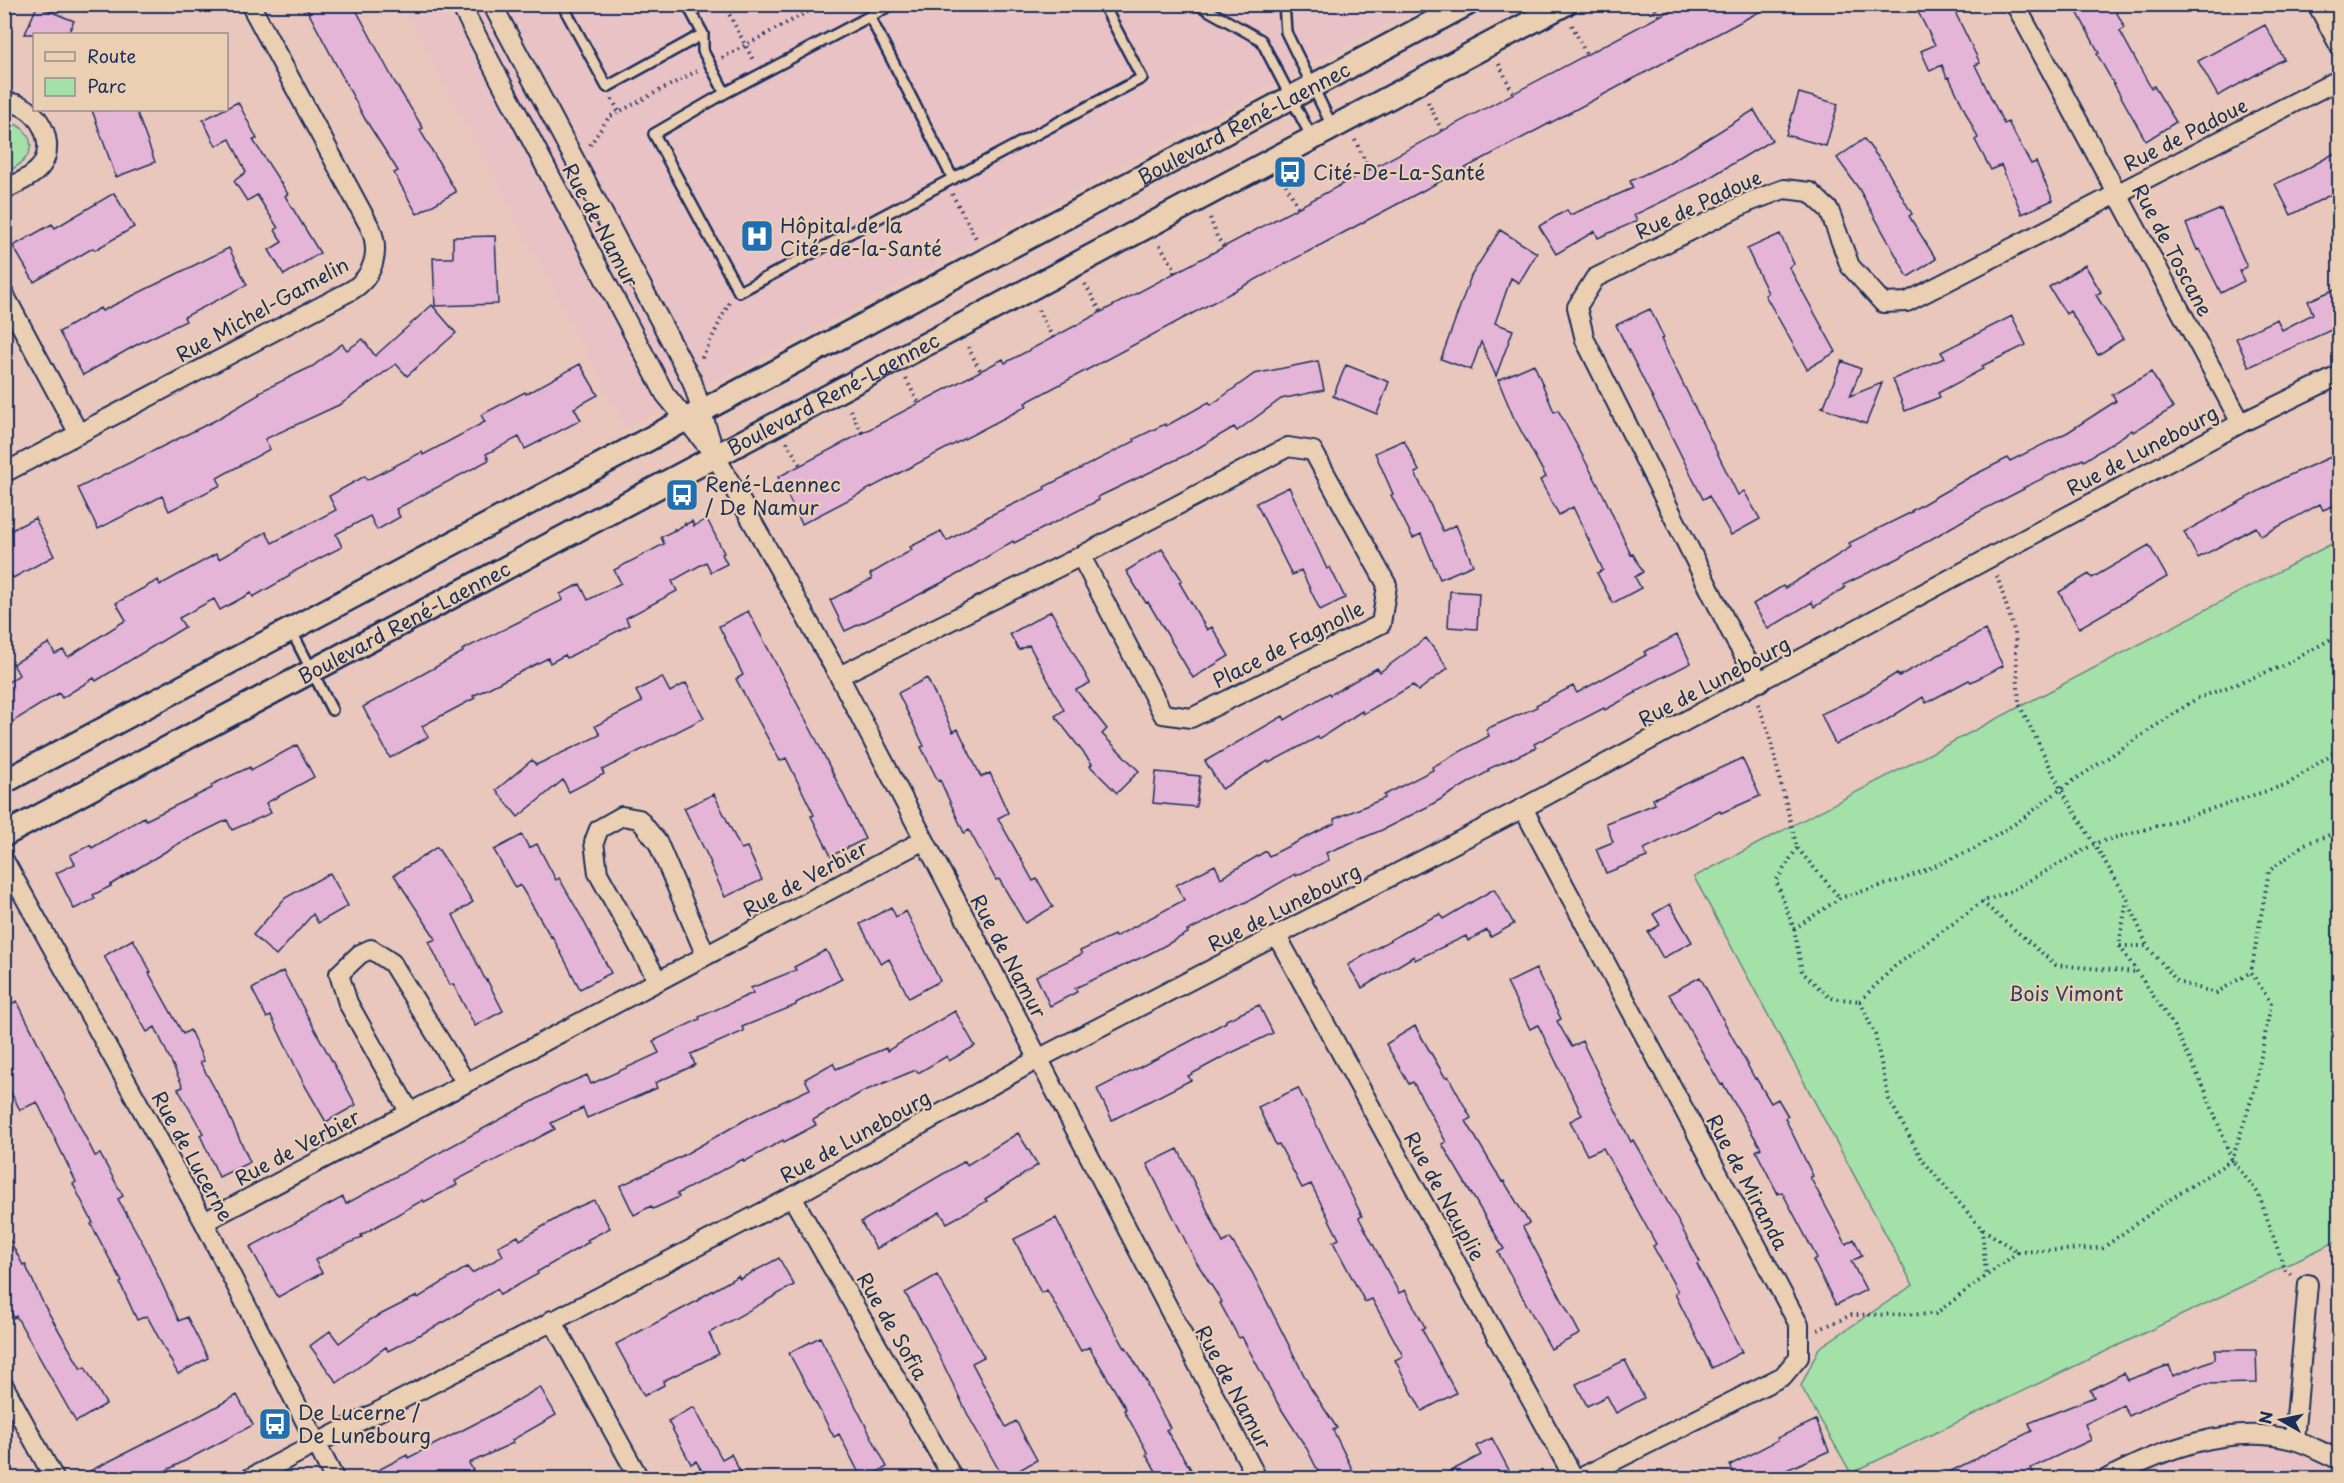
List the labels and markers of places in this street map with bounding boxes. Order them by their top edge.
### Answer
bus stop icon: Cité-De-La-Santé [1272,154,1308,190]
place label: Cité-De-La-Santé [1313,157,1485,187]
place label: Hôpital de la Cité-de-la-Santé [780,210,942,263]
hospital icon: Hôpital de la Cité-de-la-Santé [739,218,775,254]
place label: René-Laennec / De Namur [705,469,841,522]
bus stop icon: René-Laennec / De Namur [664,477,700,513]
place label: De Lucerne / De Lunebourg [298,1397,431,1450]
bus stop icon: De Lucerne / De Lunebourg [257,1406,293,1442]

